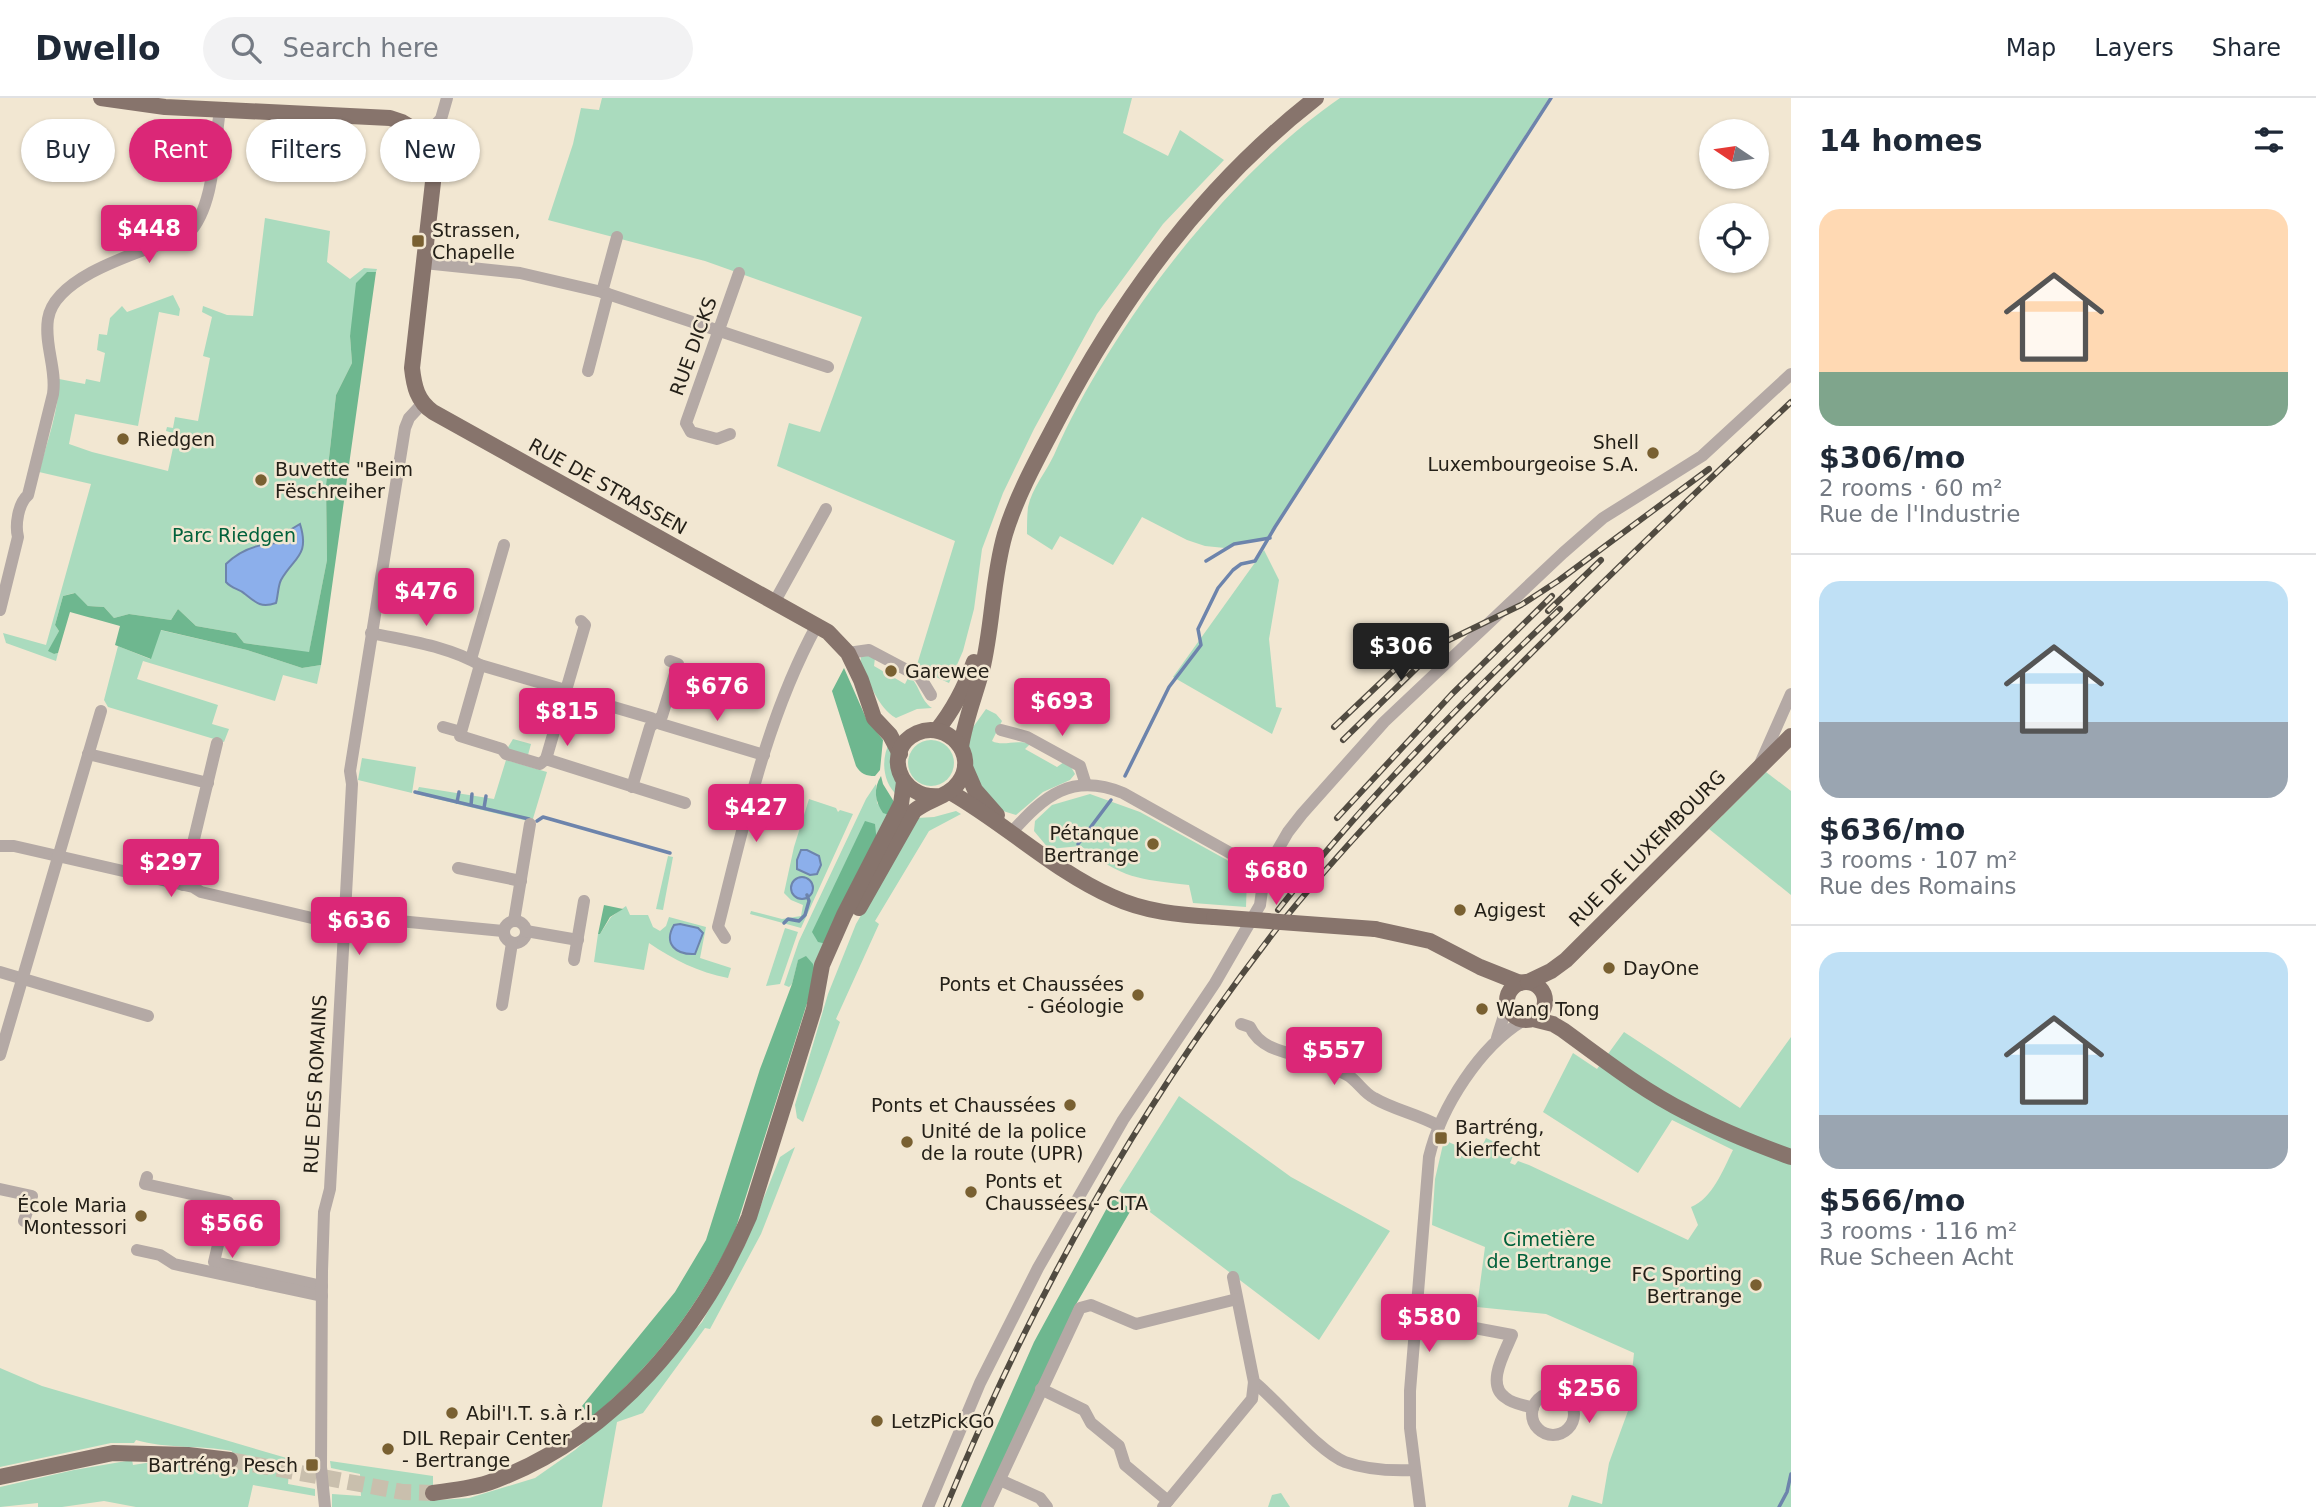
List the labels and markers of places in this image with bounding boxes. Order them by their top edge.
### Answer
pin: $448 [108,206,190,265]
place label: Strassen, Chapelle [432,219,521,263]
marker: Strassen, Chapelle [410,233,426,249]
place label: Riedgen [137,428,215,450]
marker: Riedgen [115,431,131,447]
place label: Shell Luxembourgeoise S.A. [1428,431,1639,475]
marker: Shell Luxembourgeoise S.A. [1645,445,1661,461]
place label: Buvette "Beim Fëschreiher [275,458,413,502]
marker: Buvette "Beim Fëschreiher [253,472,269,488]
pin: $476 [385,568,467,628]
pin: $306 [1360,624,1442,683]
place label: Garewee [905,660,989,682]
marker: Garewee [883,663,899,679]
pin: $676 [676,664,758,723]
pin: $693 [1021,678,1103,738]
pin: $815 [526,688,608,748]
pin: $427 [715,784,797,844]
place label: Pétanque Bertrange [1044,822,1139,866]
marker: Pétanque Bertrange [1145,836,1161,852]
pin: $297 [130,840,212,899]
pin: $680 [1235,848,1317,907]
pin: $636 [318,898,400,957]
place label: Agigest [1474,899,1545,921]
marker: Agigest [1452,902,1468,918]
place label: DayOne [1623,957,1699,979]
marker: DayOne [1601,960,1617,976]
place label: Ponts et Chaussées - Géologie [939,973,1124,1017]
marker: Ponts et Chaussées - Géologie [1130,987,1146,1003]
place label: Wang Tong [1496,998,1599,1020]
marker: Wang Tong [1474,1001,1490,1017]
pin: $557 [1293,1028,1375,1087]
place label: Ponts et Chaussées [871,1094,1056,1116]
marker: Ponts et Chaussées [1062,1097,1078,1113]
place label: Bartréng, Kierfecht [1455,1116,1544,1160]
place label: Unité de la police de la route (UPR) [921,1120,1087,1164]
marker: Bartréng, Kierfecht [1433,1130,1449,1146]
marker: Unité de la police de la route (UPR) [899,1134,915,1150]
place label: Ponts et Chaussées - CITA [985,1170,1148,1214]
marker: Ponts et Chaussées - CITA [963,1184,979,1200]
place label: École Maria Montessori [17,1194,127,1238]
pin: $566 [191,1200,273,1260]
marker: École Maria Montessori [133,1208,149,1224]
place label: FC Sporting Bertrange [1631,1263,1742,1307]
marker: FC Sporting Bertrange [1748,1277,1764,1293]
pin: $580 [1388,1294,1470,1354]
pin: $256 [1548,1366,1630,1425]
place label: Abil'I.T. s.à r.l. [466,1402,597,1424]
marker: Abil'I.T. s.à r.l. [444,1405,460,1421]
place label: LetzPickGo [891,1410,994,1432]
marker: LetzPickGo [869,1413,885,1429]
place label: DIL Repair Center - Bertrange [402,1427,570,1471]
marker: DIL Repair Center - Bertrange [380,1441,396,1457]
place label: Bartréng, Pesch [148,1454,298,1476]
marker: Bartréng, Pesch [304,1457,320,1473]

